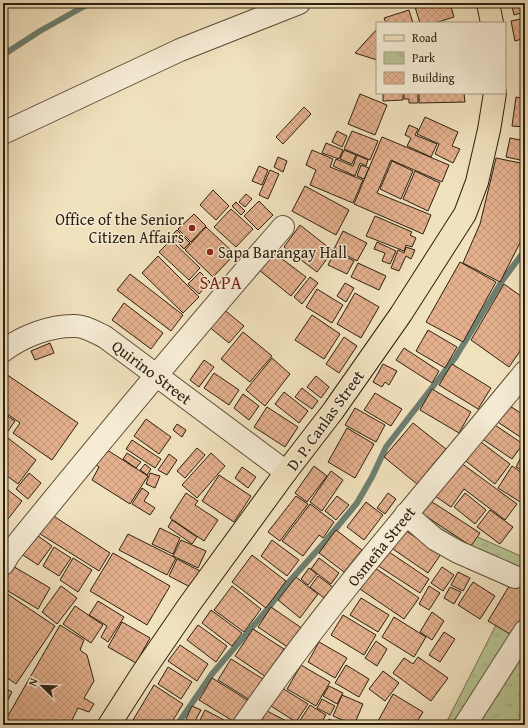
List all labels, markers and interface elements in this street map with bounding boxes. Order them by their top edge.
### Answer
legend [376,22,506,94]
text: Road [412,29,438,46]
text: Park [412,49,436,66]
text: Building [412,69,455,86]
place label: Office of the Senior Citizen Affairs [55,207,184,249]
marker: Office of the Senior Citizen Affairs [187,223,197,233]
place label: Sapa Barangay Hall [218,240,347,264]
marker: Sapa Barangay Hall [205,247,215,257]
district label: SAPA [199,269,243,296]
street label: Quirino Street [107,334,197,410]
street label: D. P. Canlas Street [280,364,370,475]
street label: Osmeña Street [341,500,421,591]
north arrow [22,666,62,706]
text: N [24,675,42,689]

